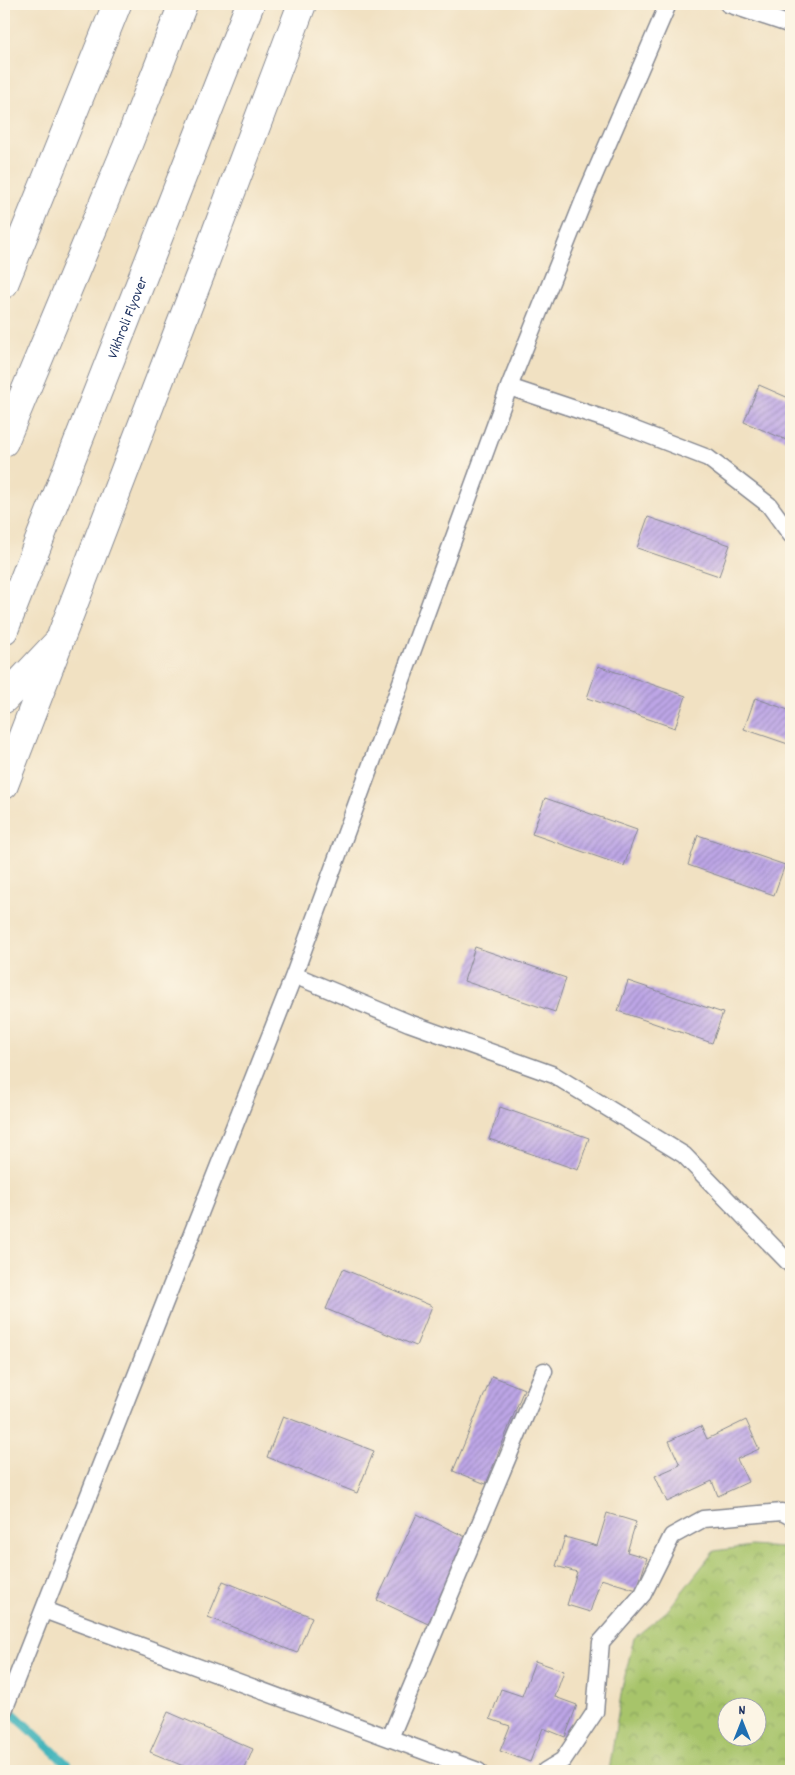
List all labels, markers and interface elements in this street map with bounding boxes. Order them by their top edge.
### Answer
street label: Vikhroli Flyover [103,273,155,362]
north arrow [718,1698,768,1748]
text: N [739,1701,746,1721]

